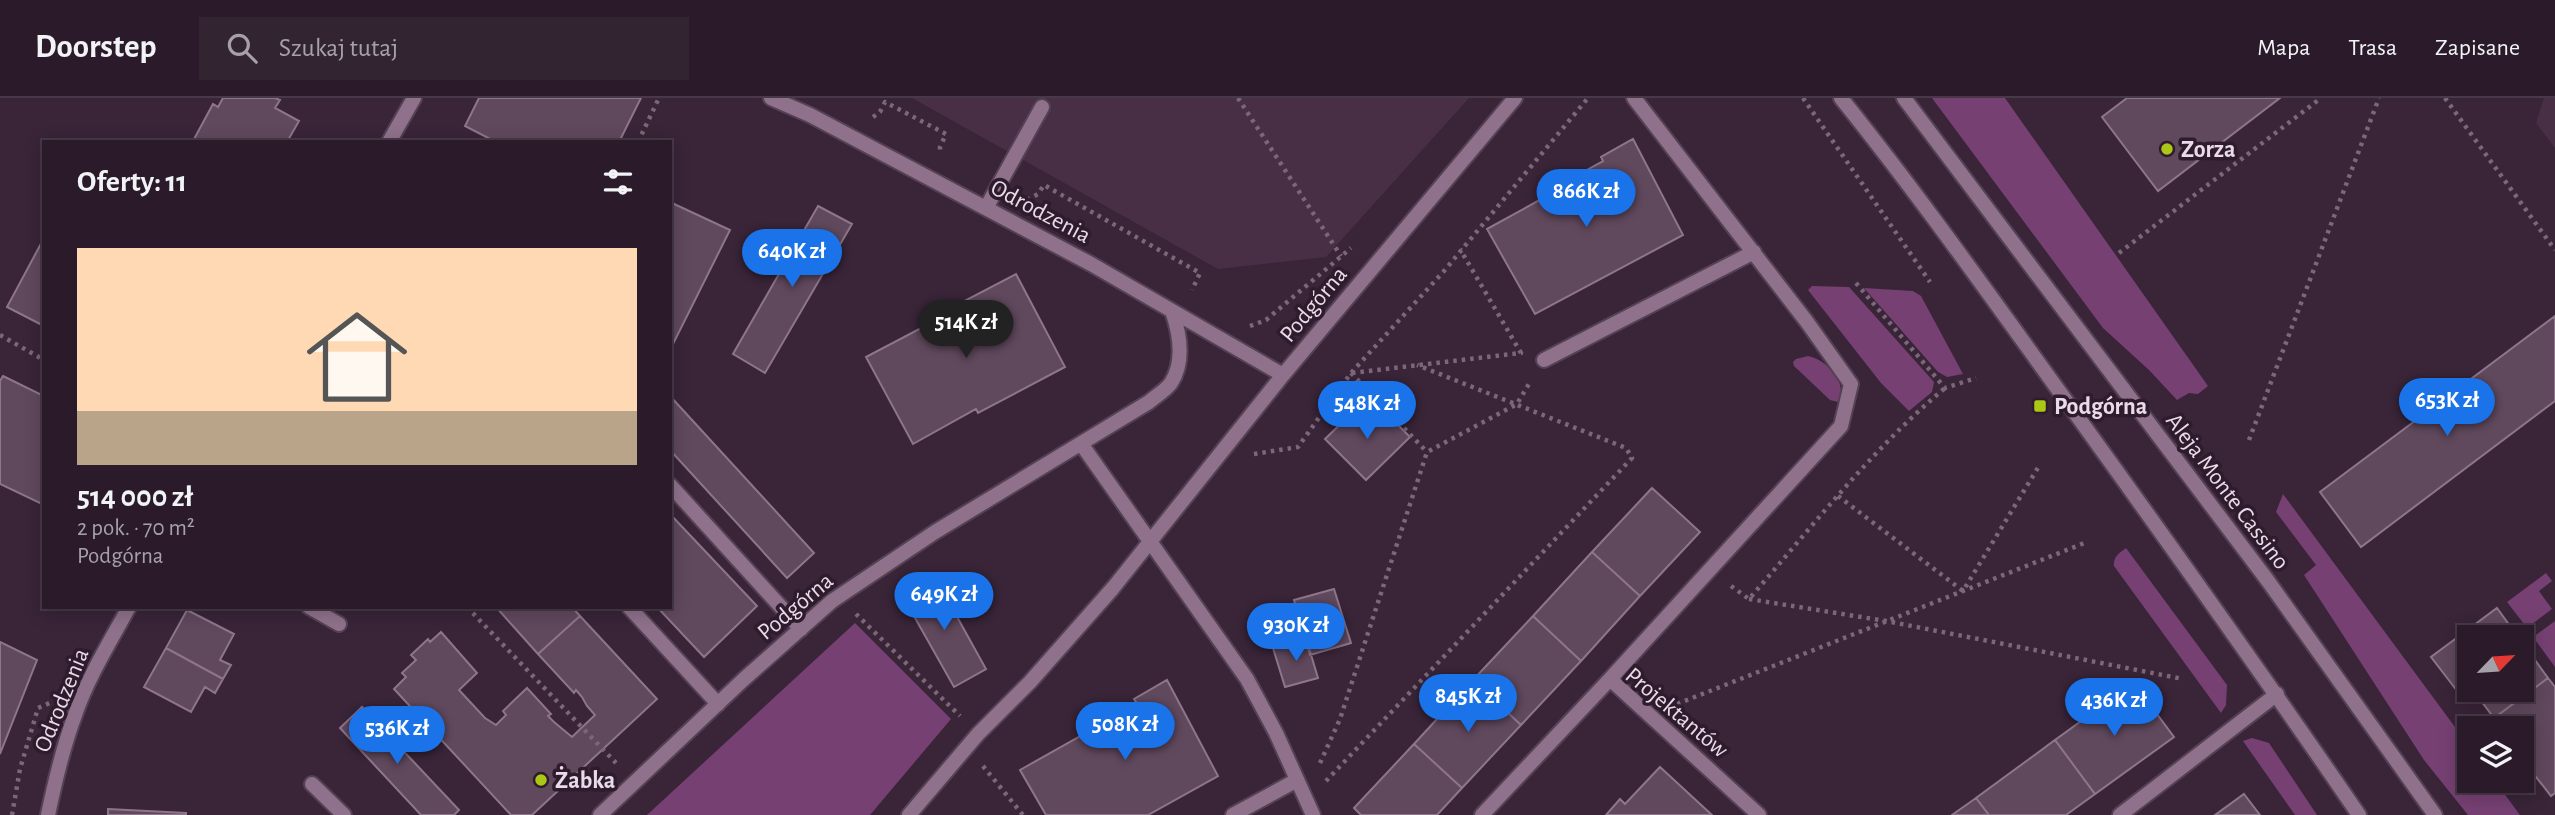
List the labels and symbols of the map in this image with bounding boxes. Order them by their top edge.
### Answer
place label: Zorza [2181,138,2236,162]
marker: Zorza [2159,141,2175,157]
pin: 866K zł [1521,170,1651,229]
street label: Odrodzenia [987,176,1095,248]
pin: 640K zł [727,230,857,289]
street label: Podgórna [1276,262,1352,347]
pin: 514K zł [901,300,1031,360]
pin: 653K zł [2382,378,2512,438]
pin: 548K zł [1302,382,1432,441]
place label: Podgórna [2054,395,2147,419]
marker: Podgórna [2032,398,2048,414]
street label: Aleja Monte Cassino [2161,409,2293,574]
street label: Podgórna [753,569,838,645]
pin: 649K zł [879,573,1009,632]
pin: 930K zł [1231,603,1361,663]
north arrow [2457,625,2534,702]
street label: Odrodzenia [30,645,94,756]
street label: Projektantów [1620,663,1732,762]
pin: 845K zł [1403,674,1533,734]
pin: 436K zł [2049,678,2179,738]
pin: 508K zł [1060,702,1190,762]
pin: 536K zł [332,706,462,766]
place label: Żabka [555,766,615,793]
marker: Żabka [533,772,549,788]

